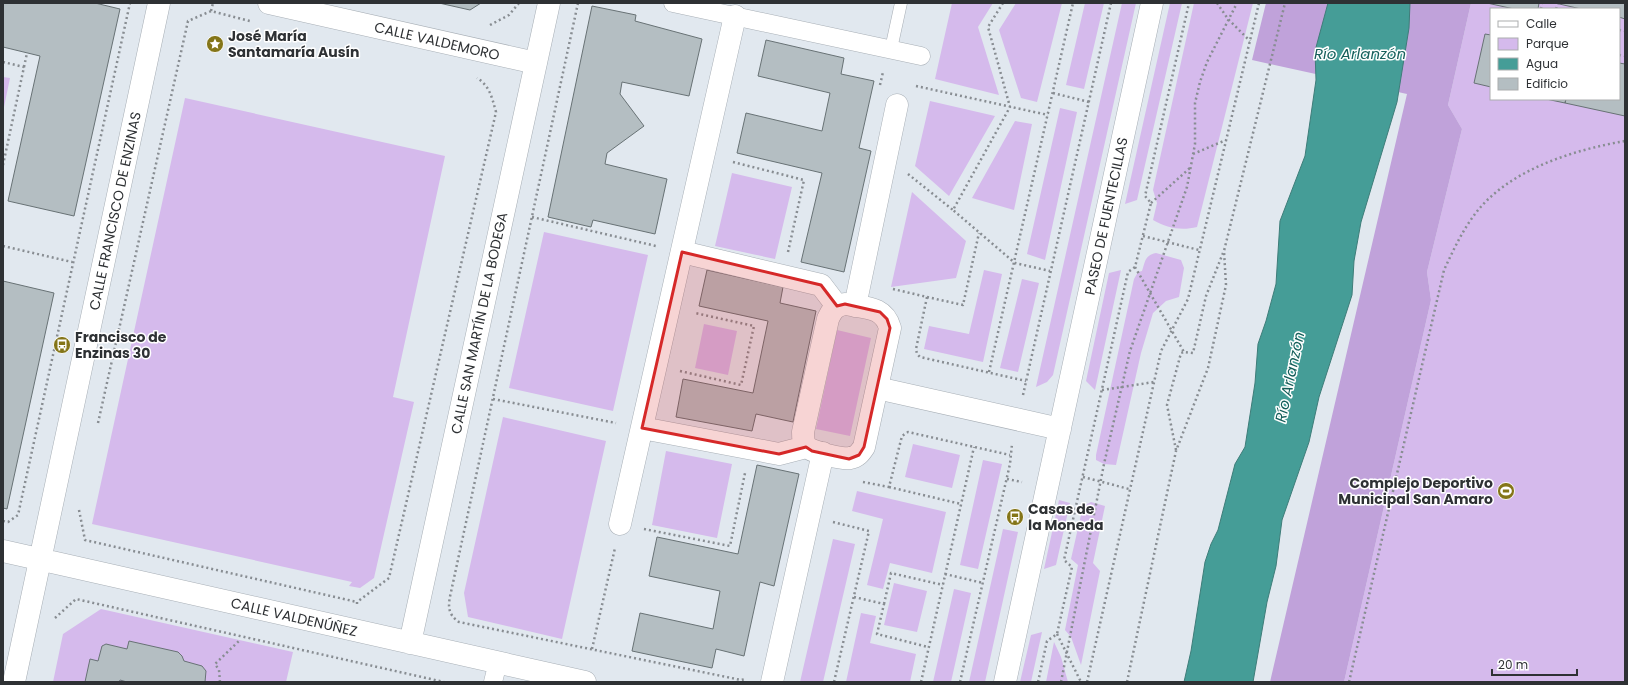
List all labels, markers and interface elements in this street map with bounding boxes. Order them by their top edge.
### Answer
legend [1490,8,1620,100]
text: Calle [1526,15,1557,32]
street label: CALLE VALDEMORO [372,17,502,65]
place label: José María Santamaría Ausín [228,26,360,62]
place icon: José María Santamaría Ausín [205,34,225,54]
text: Parque [1526,35,1569,52]
water label: Río Arlanzón [1314,43,1406,64]
text: Agua [1526,55,1558,72]
text: Edificio [1526,75,1568,92]
street label: CALLE FRANCISCO DE ENZINAS [84,110,146,312]
street label: PASEO DE FUENTECILLAS [1080,135,1132,297]
street label: CALLE SAN MARTÍN DE LA BODEGA [446,210,512,436]
place label: Francisco de Enzinas 30 [75,327,167,363]
water label: Río Arlanzón [1270,330,1309,424]
bus stop icon: Francisco de Enzinas 30 [52,335,72,355]
place label: Complejo Deportivo Municipal San Amaro [1338,473,1493,509]
sports icon: Complejo Deportivo Municipal San Amaro [1496,481,1516,501]
place label: Casas de la Moneda [1028,499,1103,535]
bus stop icon: Casas de la Moneda [1005,507,1025,527]
street label: CALLE VALDENÚÑEZ [229,593,359,641]
scale bar [1492,651,1577,677]
text: 20 m [1498,656,1528,673]

